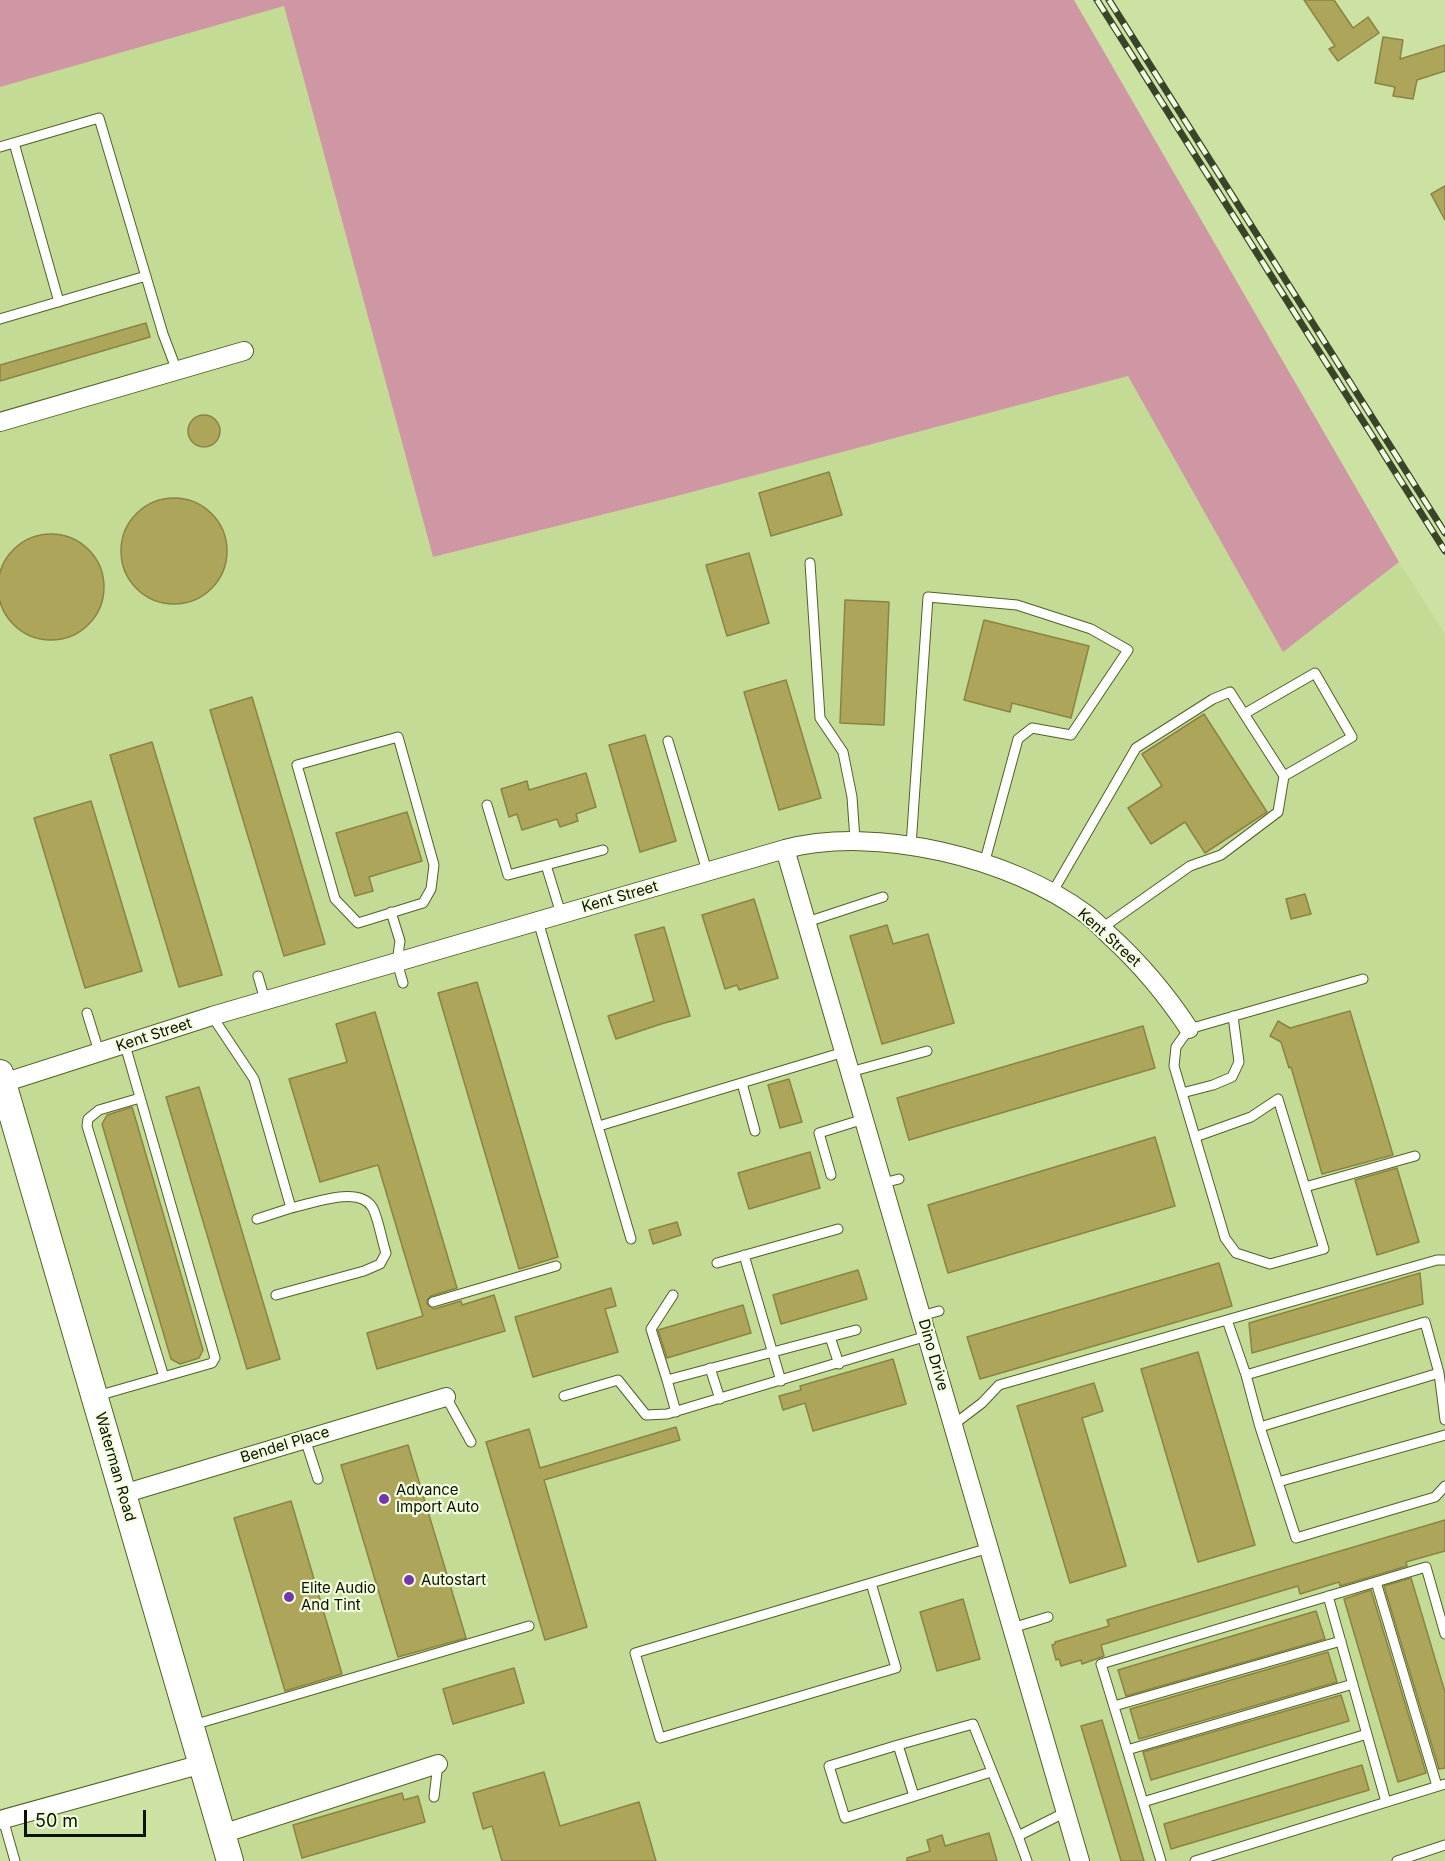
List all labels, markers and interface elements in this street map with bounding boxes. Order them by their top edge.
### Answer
street label: Kent Street [580,878,660,916]
street label: Kent Street [1074,905,1144,971]
street label: Kent Street [114,1014,194,1056]
street label: Dino Drive [914,1317,952,1393]
street label: Waterman Road [91,1410,139,1524]
street label: Bendel Place [238,1423,332,1467]
place label: Advance Import Auto [396,1481,479,1516]
marker: Advance Import Auto [377,1492,391,1506]
place label: Autostart [421,1571,486,1589]
marker: Autostart [402,1573,416,1587]
place label: Elite Audio And Tint [301,1579,376,1614]
marker: Elite Audio And Tint [282,1590,296,1604]
scale bar [27,1798,148,1836]
text: 50 m [35,1810,78,1831]

